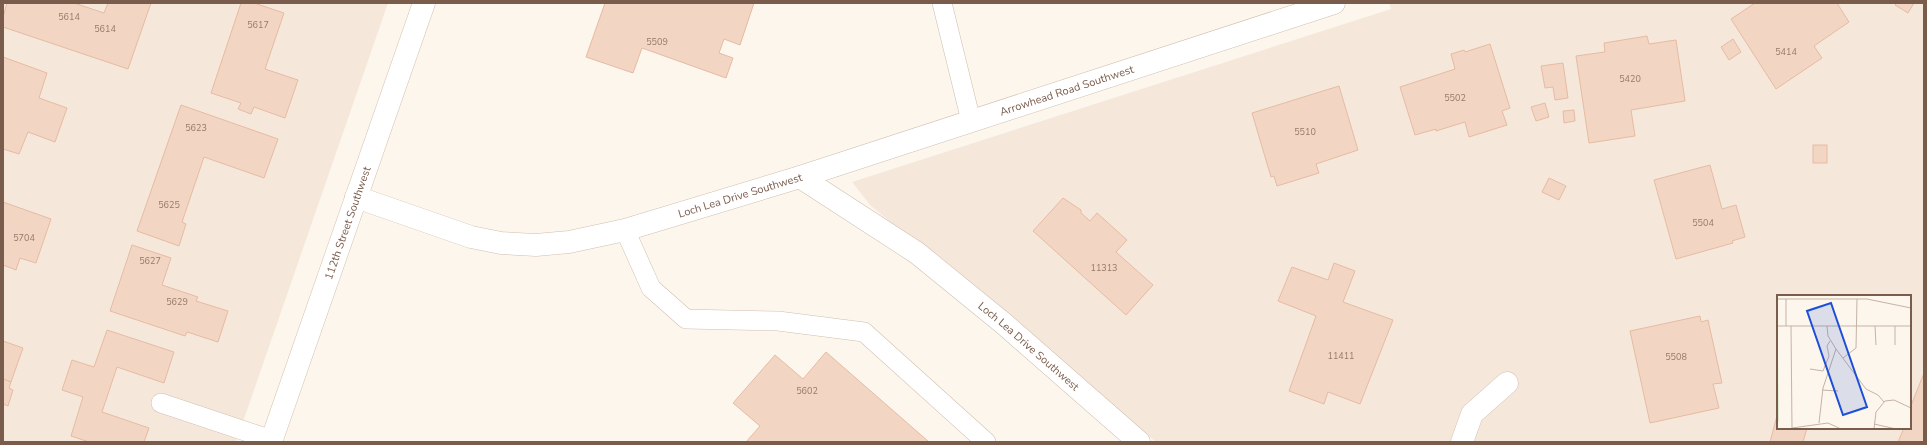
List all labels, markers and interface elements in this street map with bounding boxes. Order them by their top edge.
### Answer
house number: 5614 [58,11,80,23]
house number: 5617 [247,19,269,31]
house number: 5614 [94,23,116,35]
house number: 5509 [646,36,668,48]
house number: 5414 [1775,46,1797,58]
street label: Arrowhead Road Southwest [998,61,1136,119]
house number: 5420 [1619,73,1641,85]
house number: 5502 [1444,92,1466,104]
house number: 5623 [185,122,207,134]
house number: 5510 [1294,126,1316,138]
street label: 112th Street Southwest [321,164,374,282]
street label: Loch Lea Drive Southwest [676,169,804,221]
house number: 5625 [158,199,180,211]
house number: 5504 [1692,217,1714,229]
house number: 5704 [13,232,35,244]
house number: 5627 [139,255,161,267]
house number: 11313 [1090,262,1118,274]
inset map [1777,295,1911,429]
house number: 5629 [166,296,188,308]
street label: Loch Lea Drive Southwest [975,298,1083,394]
house number: 11411 [1327,350,1355,362]
house number: 5508 [1665,351,1687,363]
house number: 5602 [796,385,818,397]

